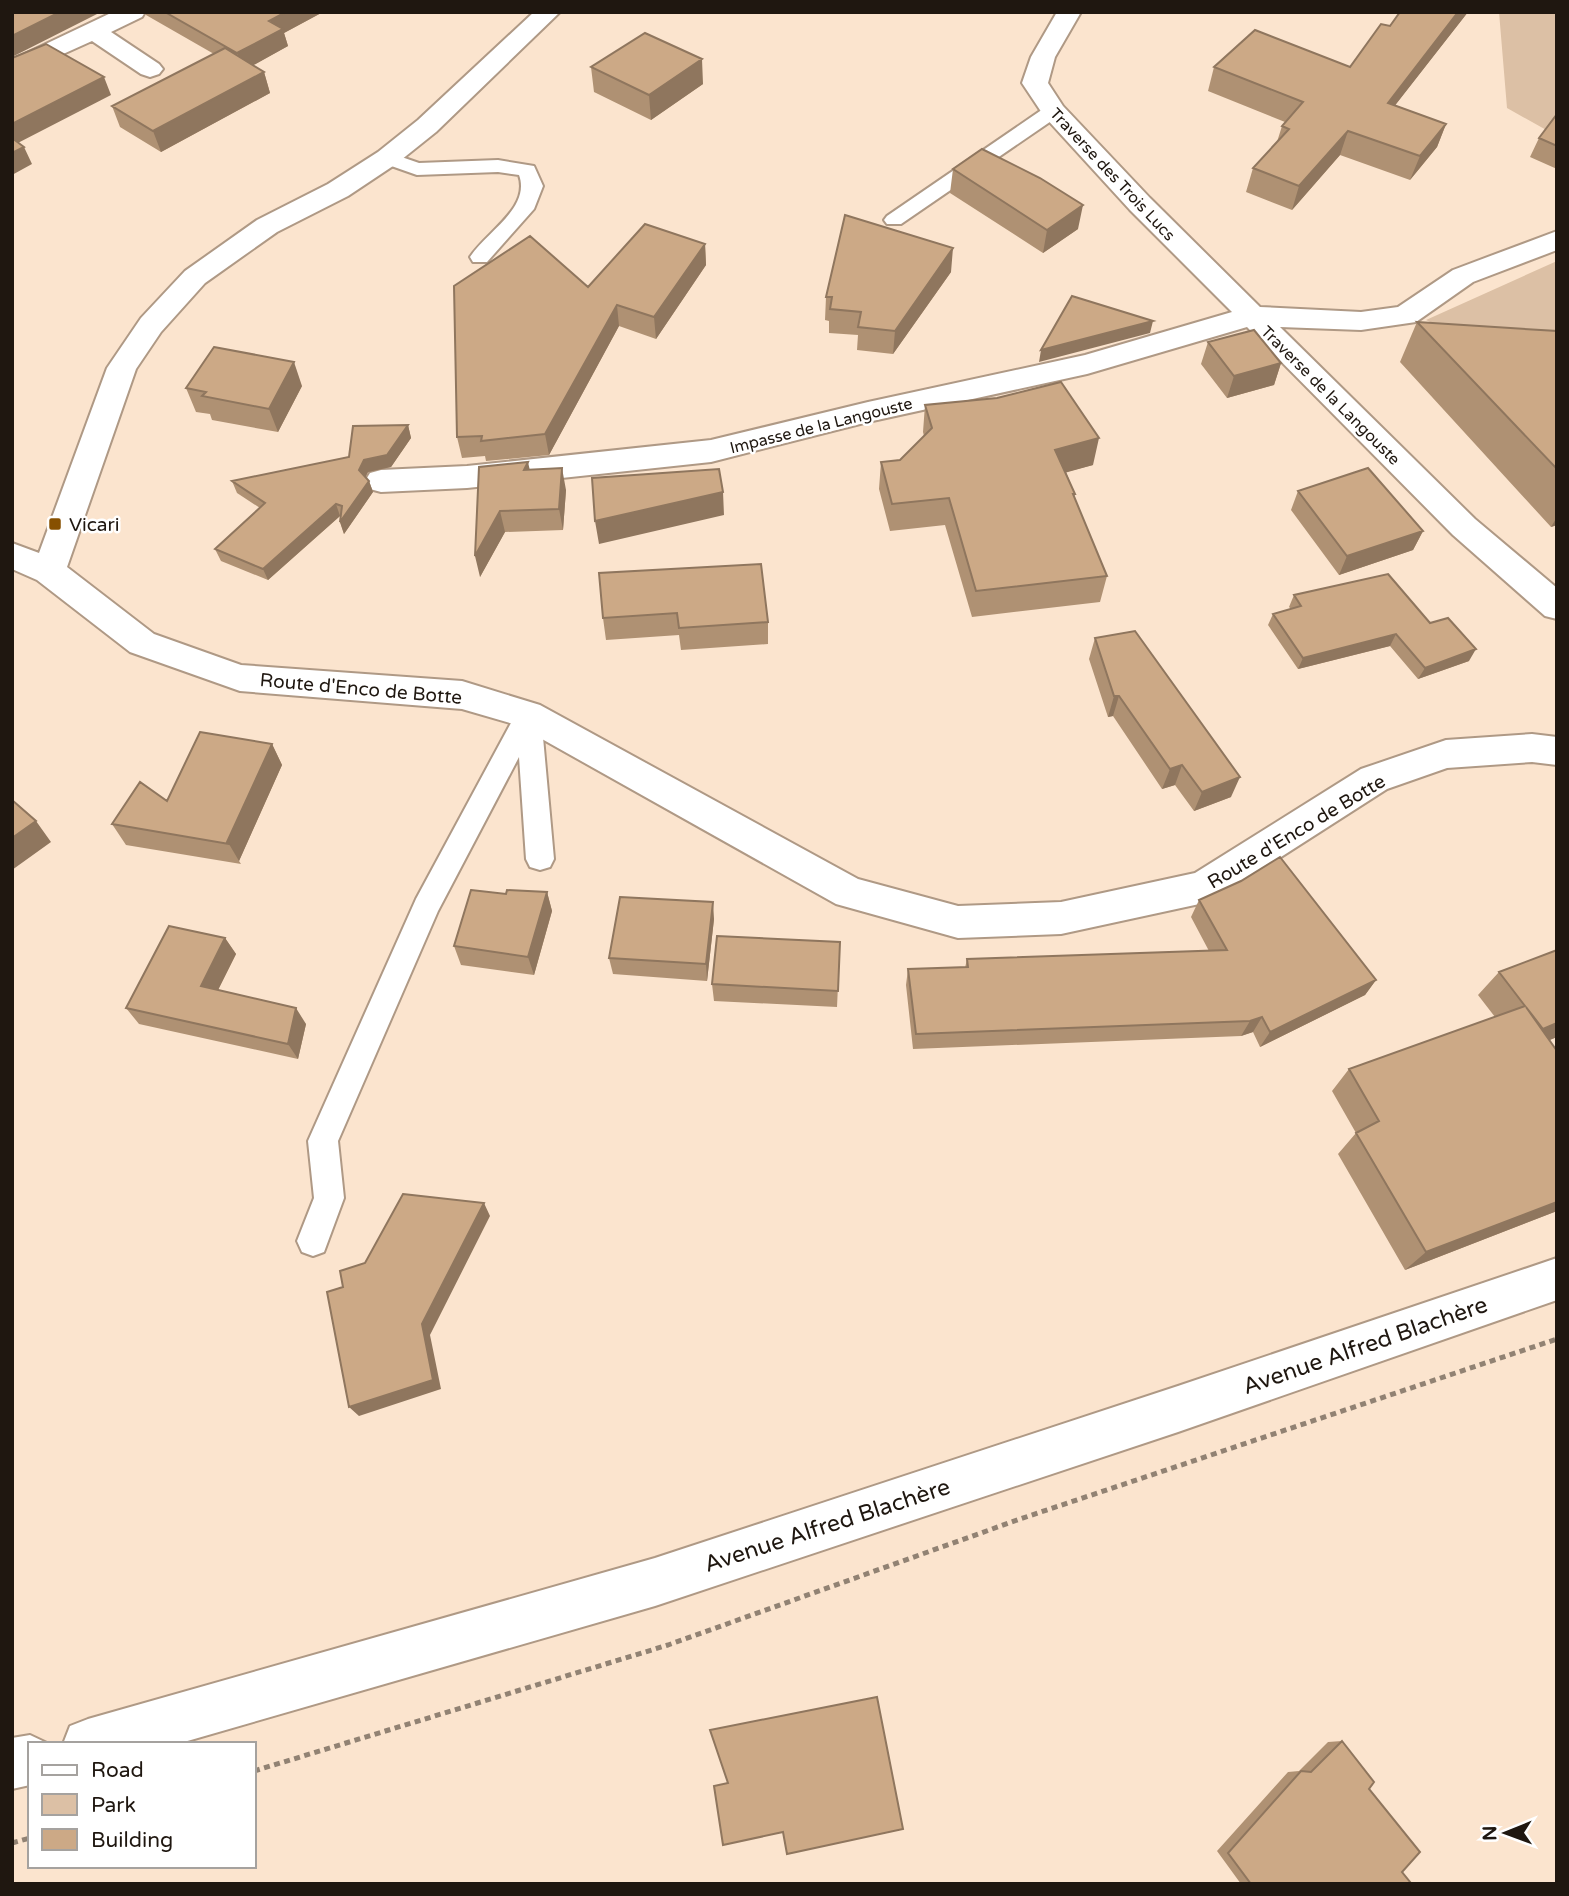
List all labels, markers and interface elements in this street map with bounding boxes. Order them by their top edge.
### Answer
street label: Traverse des Trois Lucs [1045,104,1179,245]
street label: Traverse de la Langouste [1256,322,1404,470]
street label: Impasse de la Langouste [728,394,915,458]
place label: Vicari [69,514,120,536]
marker: Vicari [47,516,63,532]
street label: Route d'Enco de Botte [259,669,463,709]
street label: Route d'Enco de Botte [1204,770,1389,894]
street label: Avenue Alfred Blachère [1239,1291,1491,1401]
street label: Avenue Alfred Blachère [701,1473,954,1579]
legend [28,1742,256,1868]
text: Road [91,1758,144,1783]
text: Park [91,1793,136,1818]
north arrow [1471,1798,1541,1868]
text: N [1479,1825,1501,1841]
text: Building [91,1828,173,1853]

